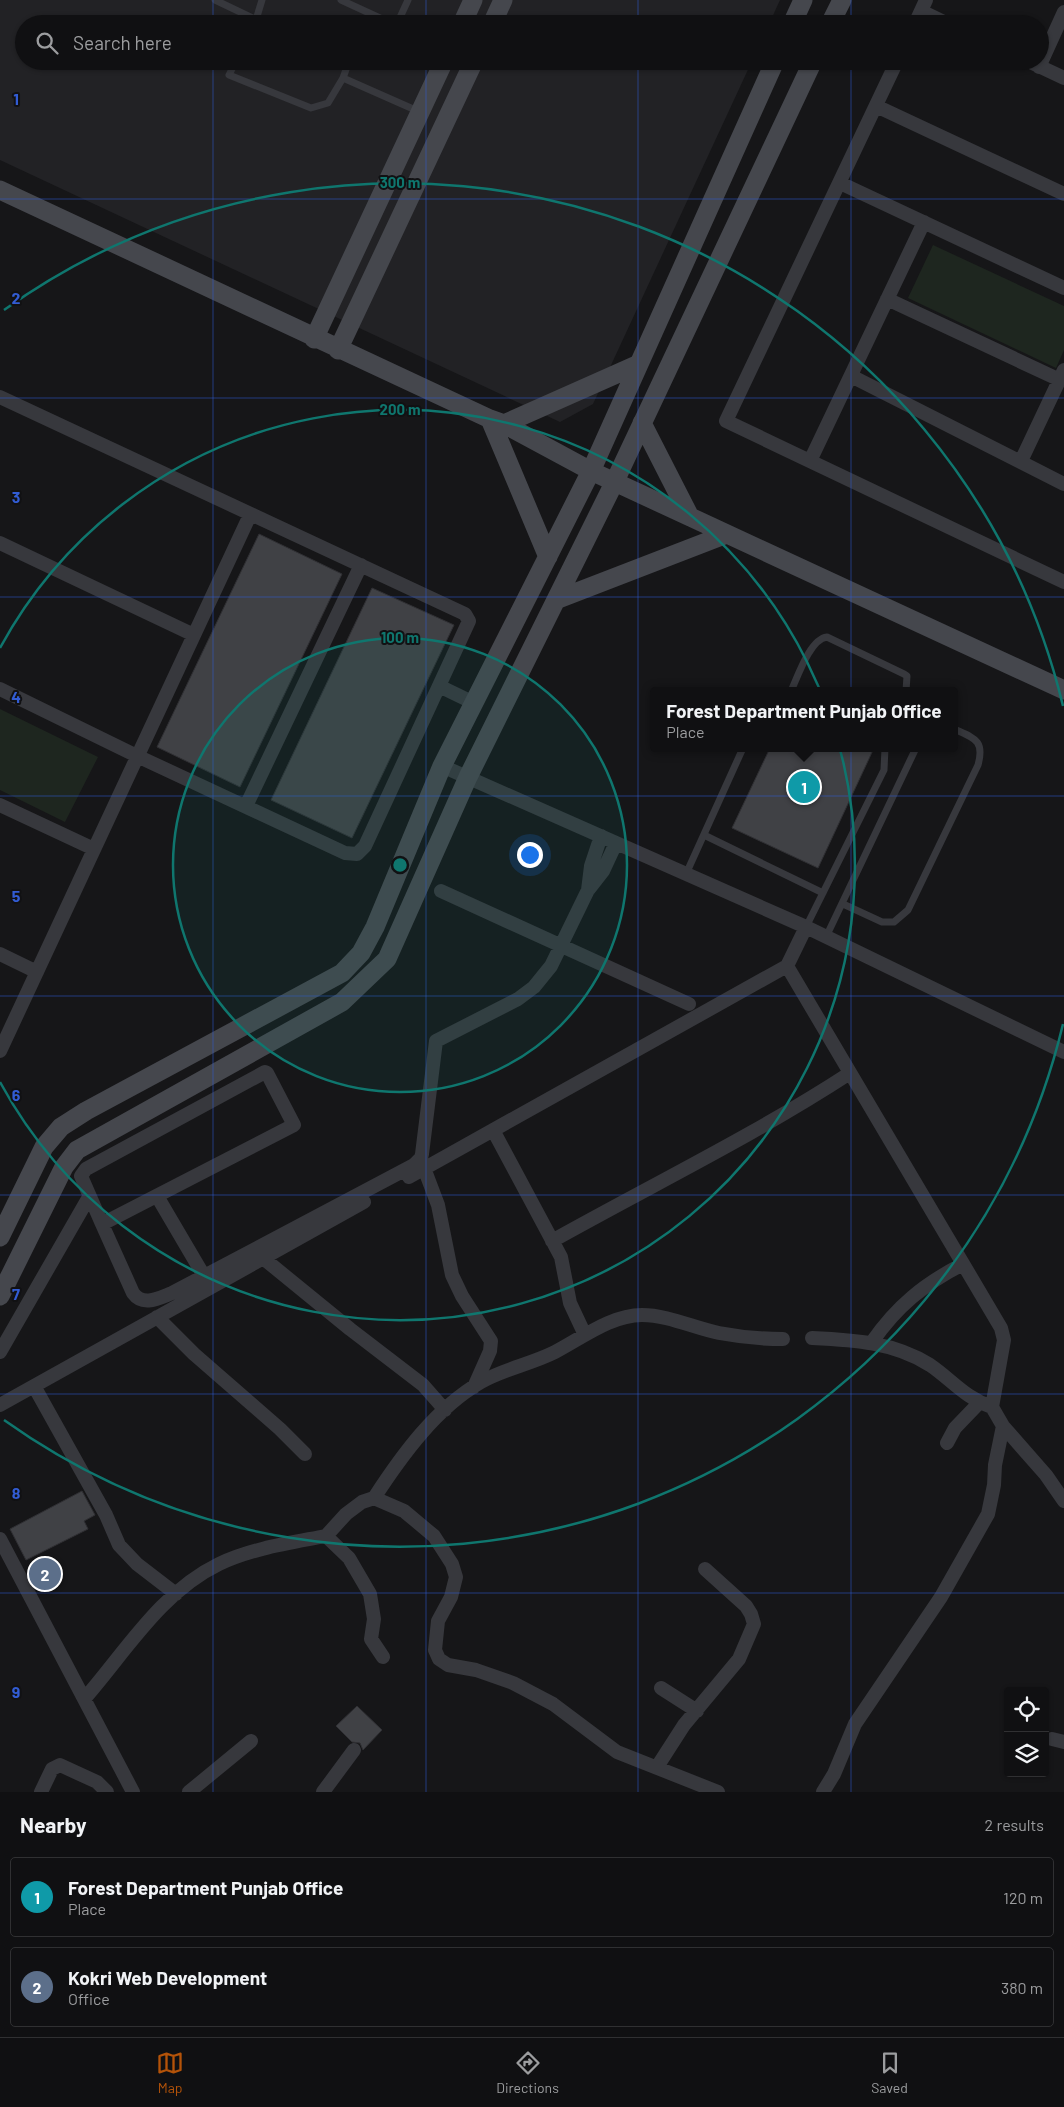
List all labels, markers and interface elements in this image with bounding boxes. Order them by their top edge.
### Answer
search box [15,15,1049,70]
icon: search [33,29,61,57]
text: Search here [73,31,172,54]
text: 1 [13,89,19,108]
text: 300 m [380,173,420,191]
text: 2 [12,288,21,307]
text: 200 m [379,400,421,418]
text: 3 [12,487,20,506]
text: 100 m [381,628,419,646]
text: 4 [11,687,21,706]
popup [650,687,958,752]
text: Forest Department Punjab Office [666,699,942,722]
text: Place [666,722,704,741]
pin: 1 [788,768,820,806]
your location [517,842,543,868]
centre of rings [391,856,409,874]
text: 5 [12,886,21,905]
text: 6 [12,1085,21,1104]
text: 7 [12,1284,20,1303]
text: 8 [12,1483,21,1502]
pin: 2 [29,1555,61,1593]
text: 9 [12,1682,20,1701]
map controls [1004,1687,1049,1777]
button: locate [1004,1687,1049,1732]
button: layers [1004,1732,1049,1777]
text: Nearby [20,1812,86,1837]
text: 2 results [985,1815,1044,1834]
text: Forest Department Punjab Office [68,1876,343,1899]
text: 1 [34,1888,40,1907]
text: 120 m [1003,1888,1043,1907]
text: Place [68,1899,106,1918]
text: Kokri Web Development [68,1966,267,1989]
text: 2 [33,1978,41,1997]
text: 380 m [1001,1978,1043,1997]
text: Office [68,1989,110,2008]
tab: Map [156,2049,184,2096]
tab: Directions [496,2049,559,2096]
tab: Saved [871,2049,908,2096]

